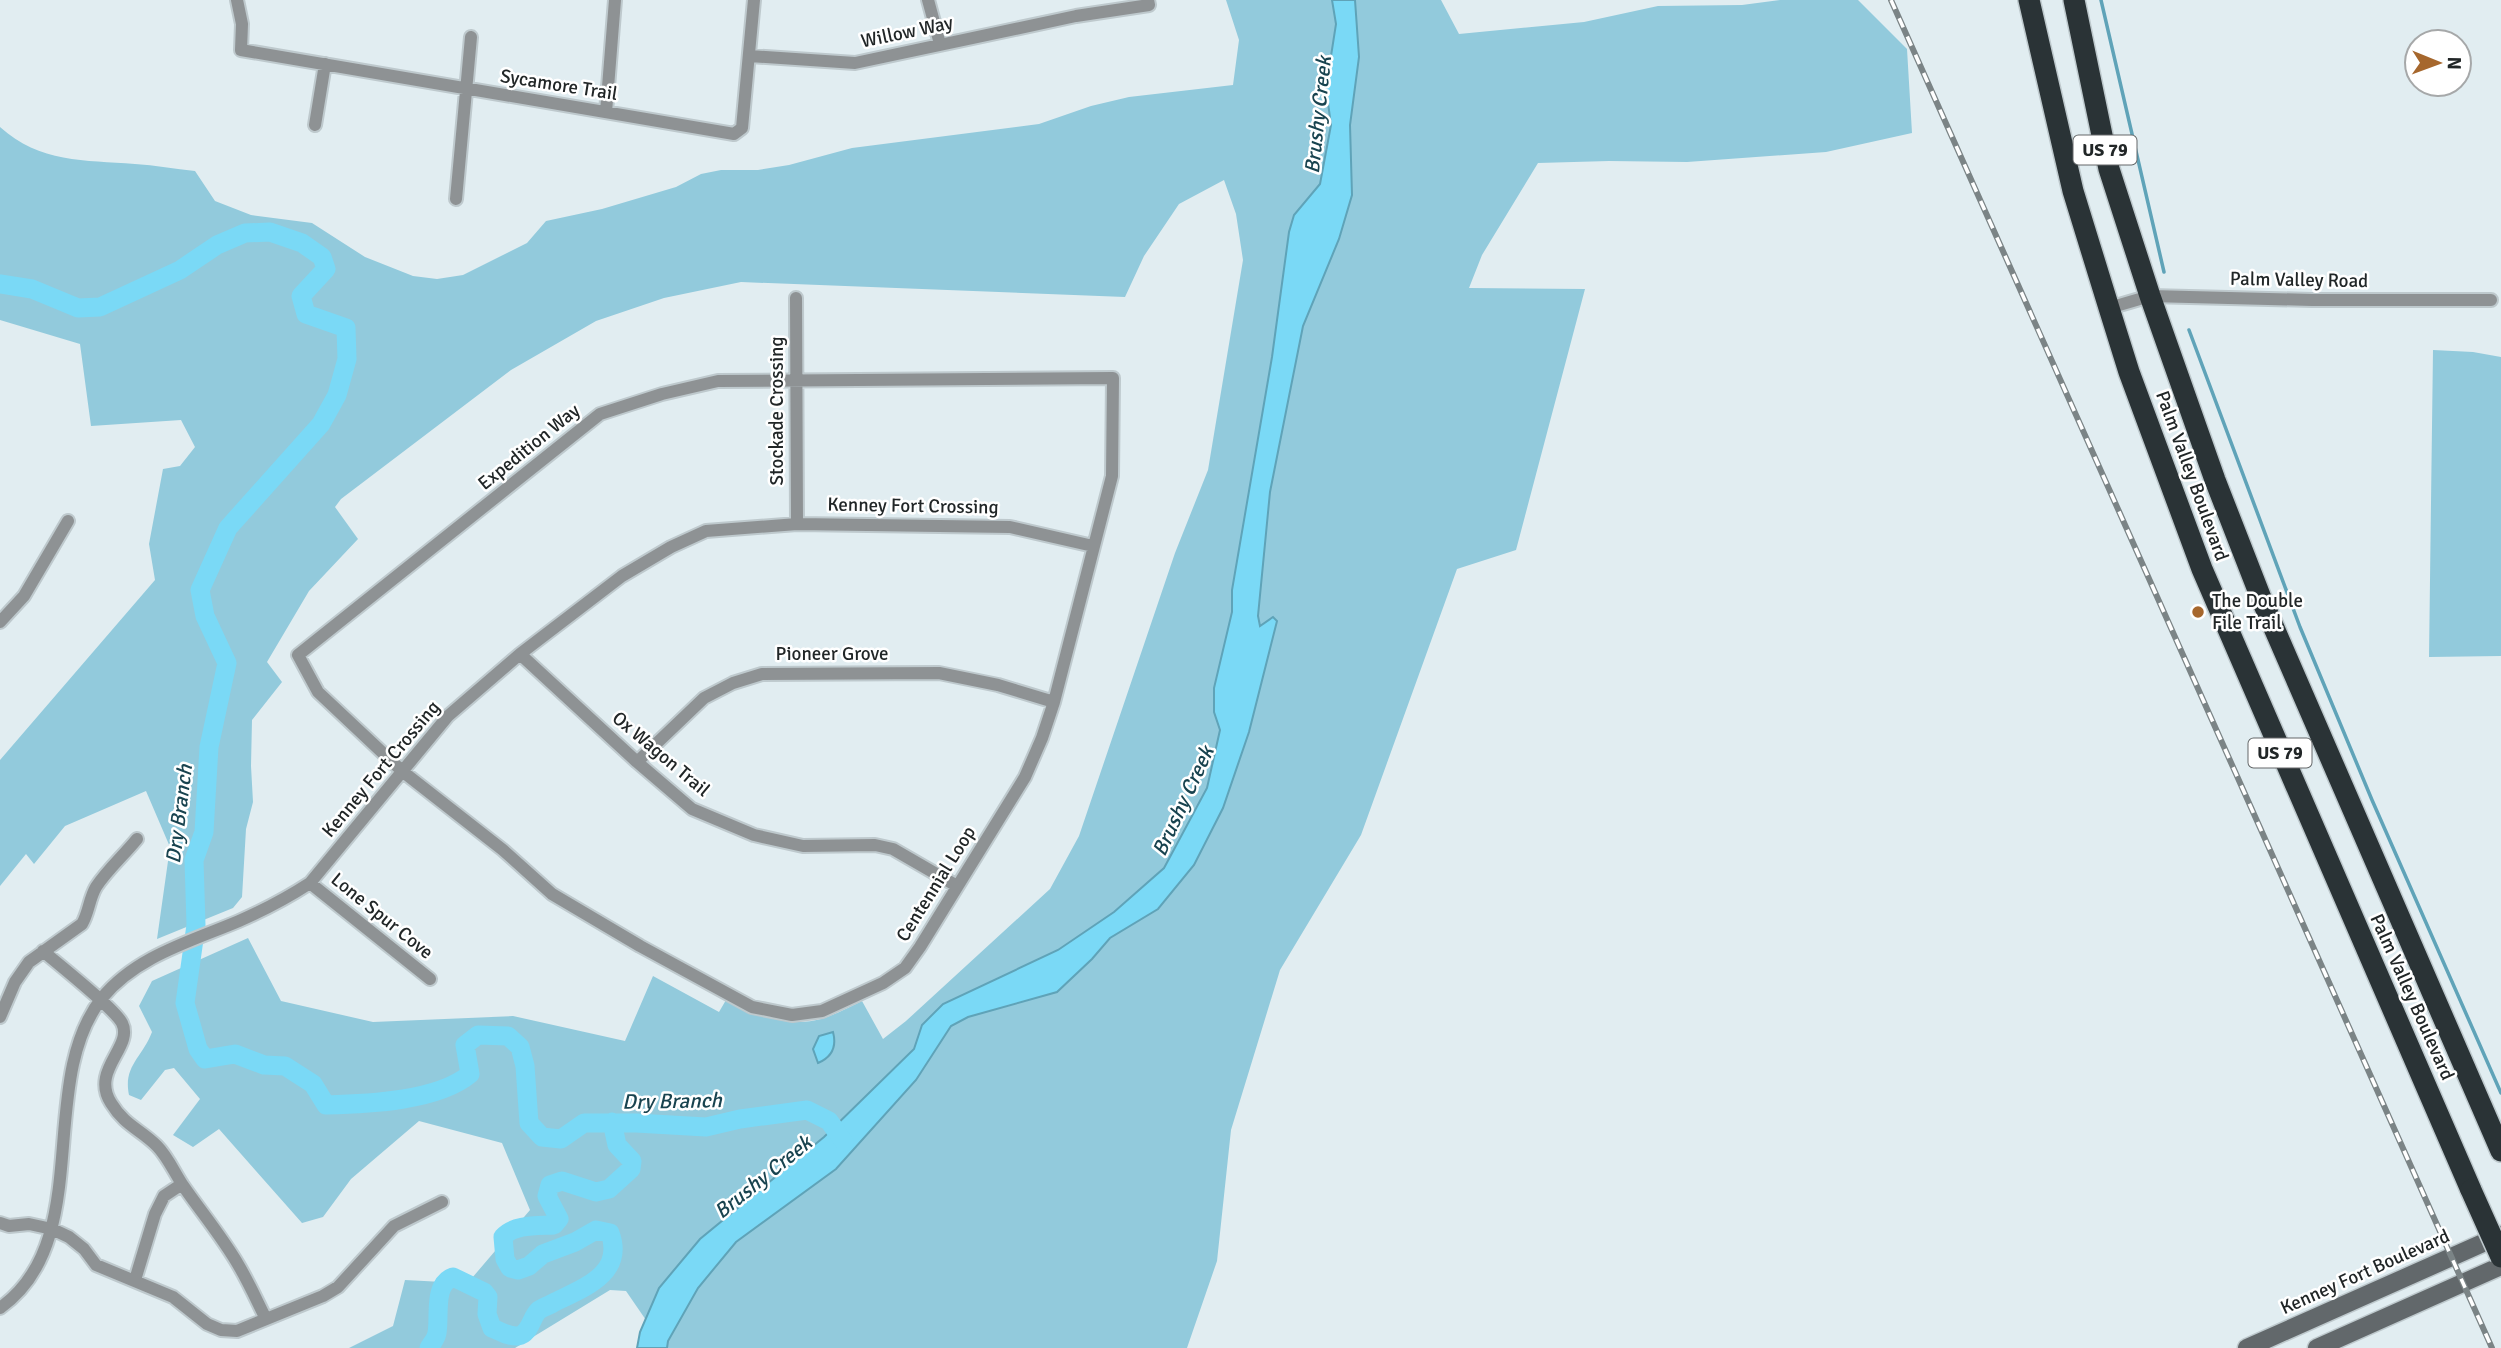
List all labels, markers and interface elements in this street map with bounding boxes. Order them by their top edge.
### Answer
street label: Willow Way [859,11,955,53]
north arrow [2403,28,2473,98]
water label: Brushy Creek [1299,53,1337,175]
text: N [2442,56,2466,70]
street label: Sycamore Trail [499,64,619,106]
road number: US 79 [2074,135,2136,164]
street label: Palm Valley Road [2230,267,2368,293]
street label: Stockade Crossing [765,337,789,485]
street label: Palm Valley Boulevard [2150,388,2234,564]
street label: Expedition Way [473,399,585,495]
street label: Kenney Fort Crossing [827,493,999,519]
place label: The Double File Trail [2212,589,2303,635]
marker: The Double File Trail [2190,604,2206,620]
street label: Pioneer Grove [776,642,888,666]
street label: Kenney Fort Crossing [317,696,445,842]
street label: Ox Wagon Trail [607,706,715,802]
road number: US 79 [2248,738,2312,768]
water label: Brushy Creek [1146,740,1221,860]
water label: Dry Branch [160,762,198,865]
street label: Centennial Loop [891,822,981,946]
street label: Lone Spur Cove [326,868,438,964]
street label: Palm Valley Boulevard [2365,910,2459,1084]
water label: Dry Branch [622,1087,723,1115]
water label: Brushy Creek [709,1128,819,1224]
street label: Kenney Fort Boulevard [2277,1224,2453,1320]

